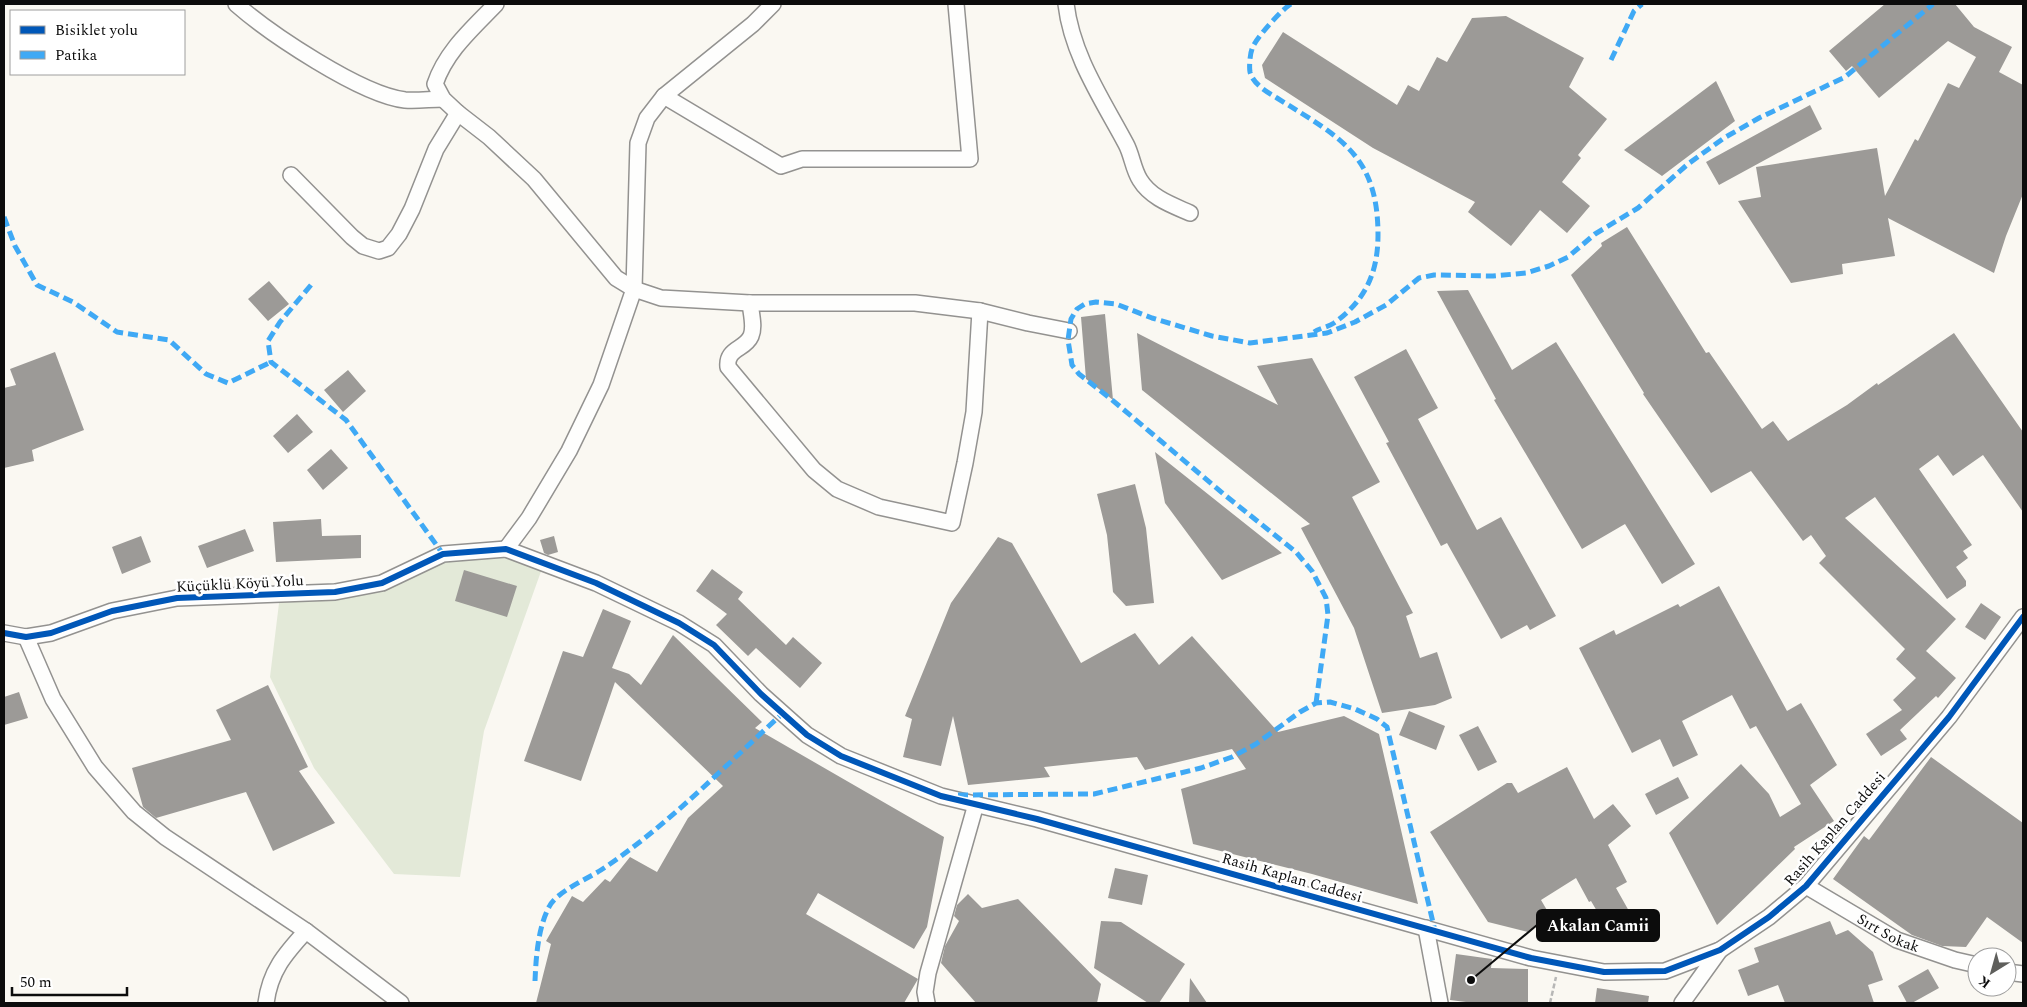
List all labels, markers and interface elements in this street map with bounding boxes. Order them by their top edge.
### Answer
legend [10,10,185,75]
text: Bisiklet yolu [55,19,138,42]
text: Patika [55,44,98,67]
street label: Küçüklü Köyü Yolu [176,569,304,599]
street label: Rasih Kaplan Caddesi [1779,767,1891,891]
street label: Rasih Kaplan Caddesi [1219,847,1365,909]
street label: Sırt Sokak [1853,907,1923,958]
callout: Akalan Camii [1537,910,1659,941]
text: Akalan Camii [1547,914,1649,938]
north arrow [1967,947,2017,997]
scale bar [12,964,128,996]
text: K [1974,970,1995,994]
text: 50 m [20,971,52,994]

